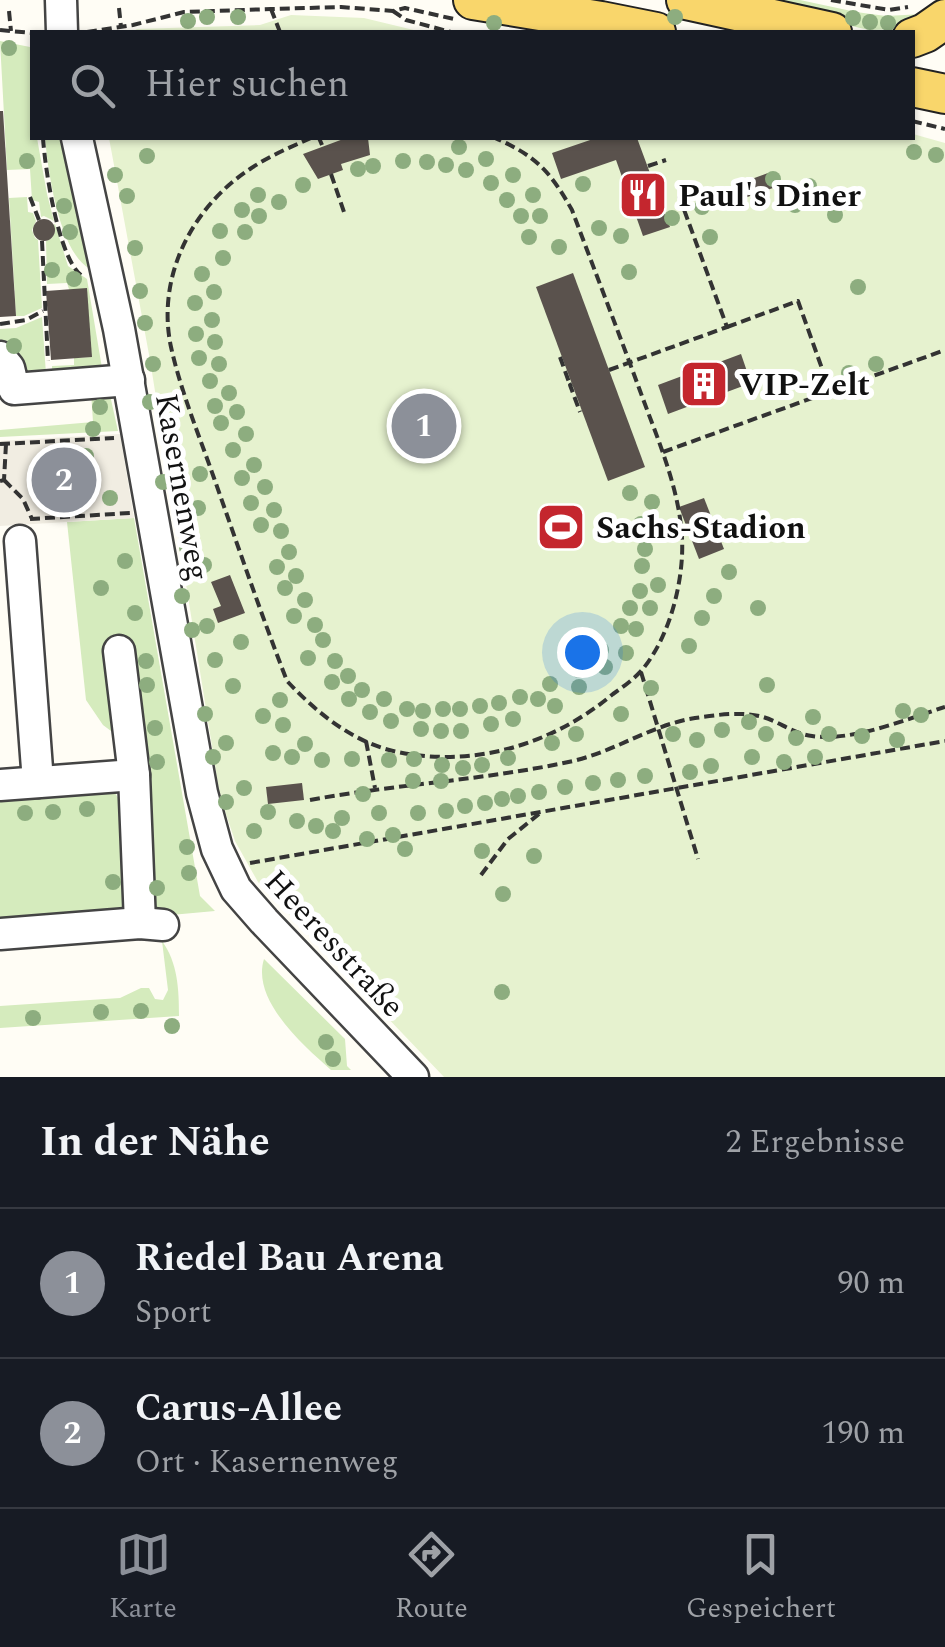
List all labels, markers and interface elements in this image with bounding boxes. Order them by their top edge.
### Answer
search box [30,30,915,140]
text: Hier suchen [145,56,349,114]
icon: search [65,58,120,113]
restaurant icon: Paul's Diner [617,169,669,221]
place label: Paul's Diner [678,172,861,221]
building icon: VIP-Zelt [678,358,730,410]
place label: VIP-Zelt [739,361,870,410]
pin: 1 [392,388,456,464]
street label: Kasernenweg [141,390,222,585]
pin: 2 [32,442,96,518]
sports icon: Sachs-Stadion [535,501,587,553]
place label: Sachs-Stadion [596,504,806,553]
your location [557,627,608,678]
street label: Heeresstraße [252,859,416,1029]
text: In der Nähe [40,1111,270,1174]
text: 2 Ergebnisse [726,1118,905,1167]
text: Riedel Bau Arena [135,1230,444,1288]
text: 1 [64,1259,81,1308]
text: 90 m [837,1259,905,1308]
text: Sport [135,1288,212,1337]
text: Carus-Allee [135,1380,342,1438]
text: 2 [64,1409,81,1458]
text: 190 m [821,1409,905,1458]
text: Ort · Kasernenweg [135,1438,398,1487]
tab: Karte [109,1527,177,1630]
tab: Route [395,1527,468,1630]
tab: Gespeichert [686,1527,836,1630]

